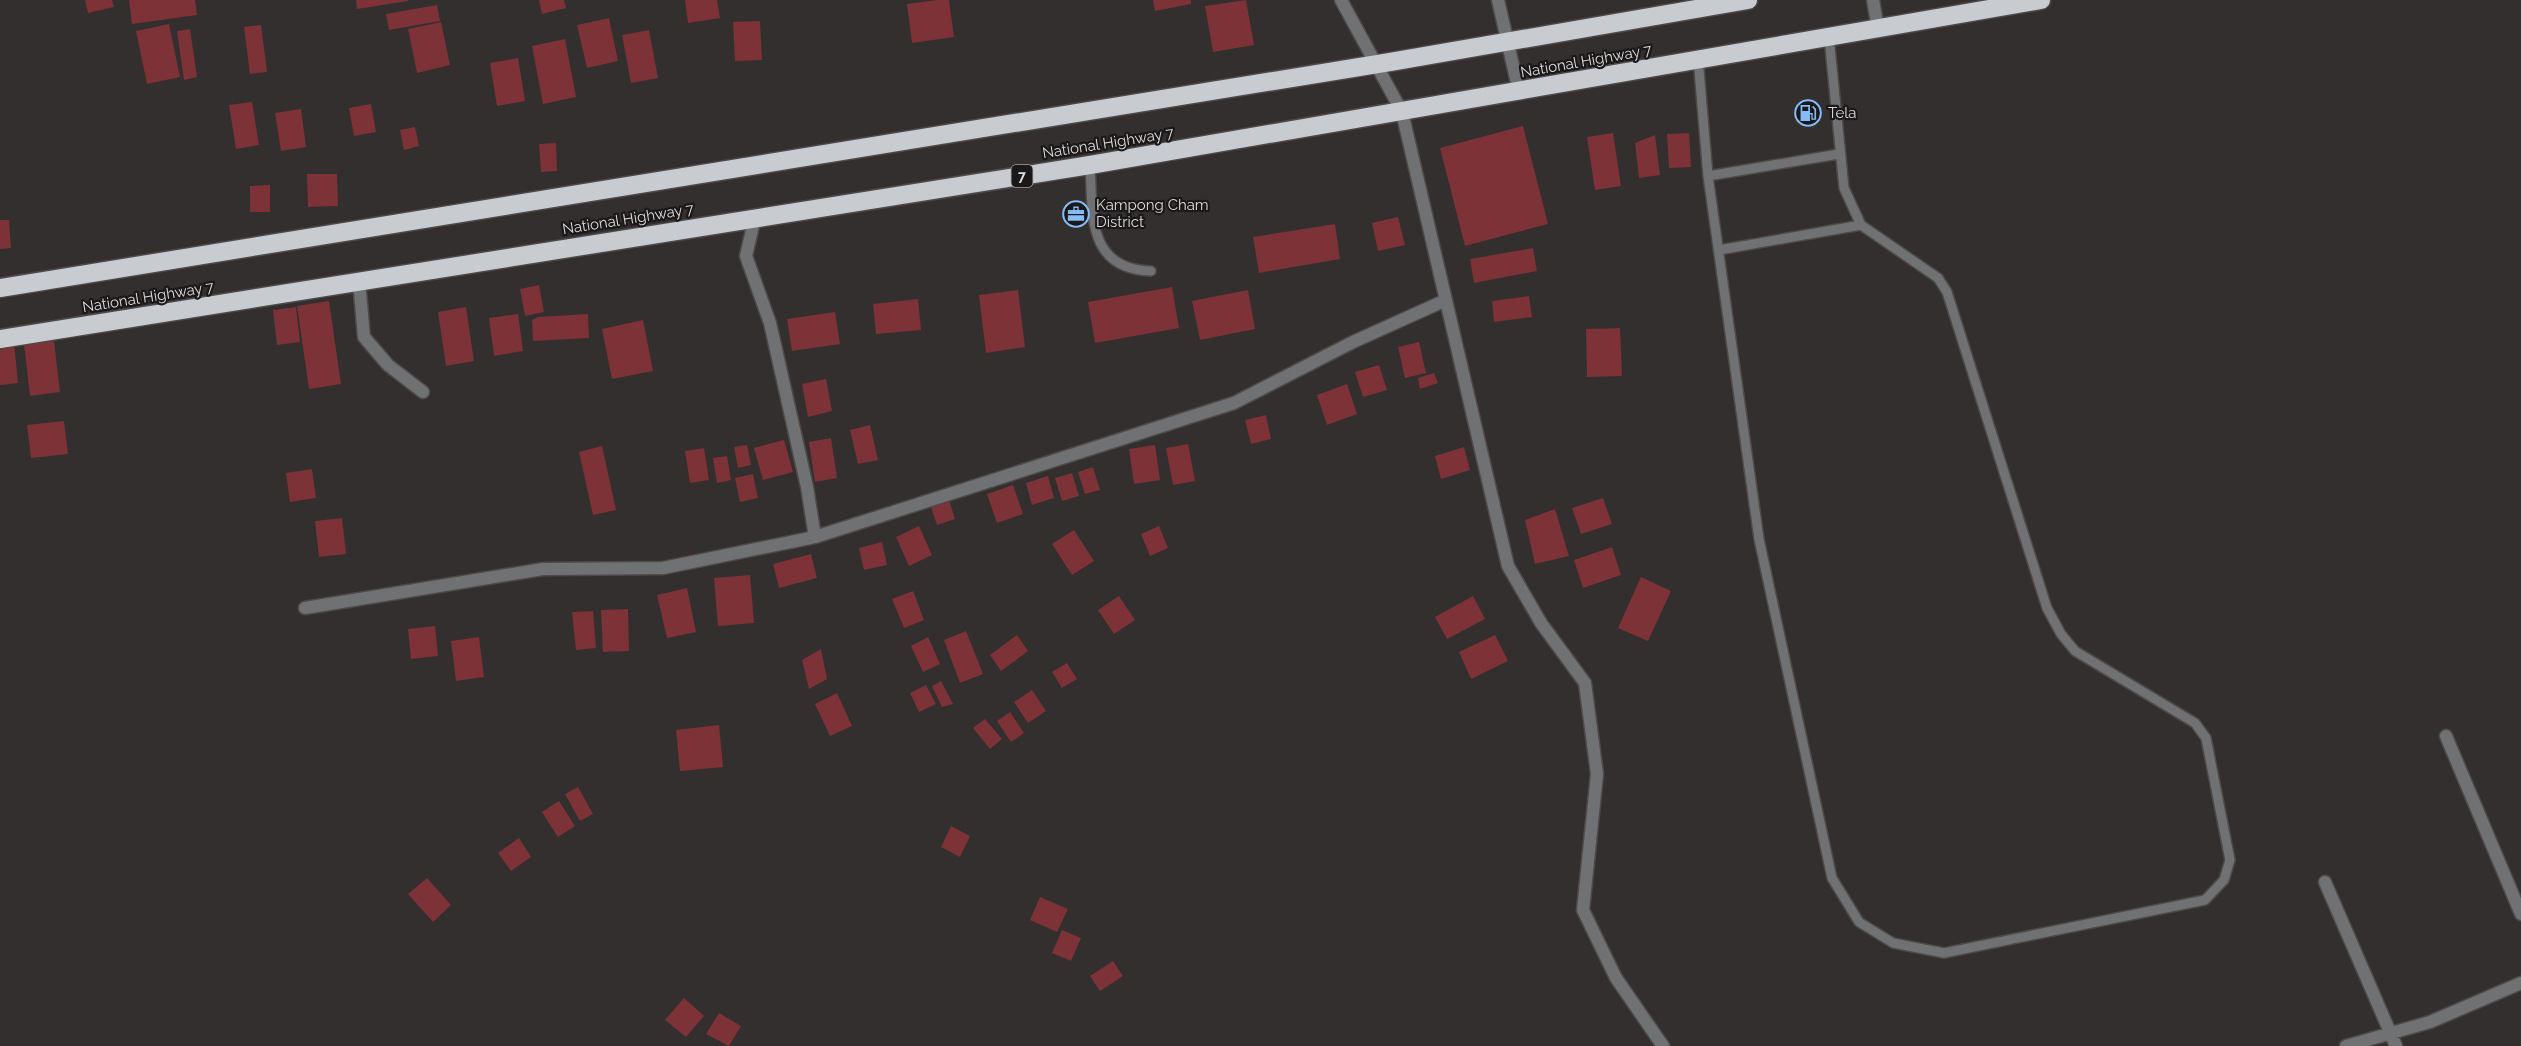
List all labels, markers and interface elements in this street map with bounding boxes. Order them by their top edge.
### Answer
street label: National Highway 7 [1519,41,1653,81]
fuel station icon: Tela [1793,98,1823,128]
place label: Tela [1828,104,1857,122]
street label: National Highway 7 [1041,124,1175,162]
road number: 7 [1012,165,1032,187]
place label: Kampong Cham District [1096,196,1209,231]
office icon: Kampong Cham District [1061,199,1091,229]
street label: National Highway 7 [561,200,695,238]
street label: National Highway 7 [81,278,215,316]

